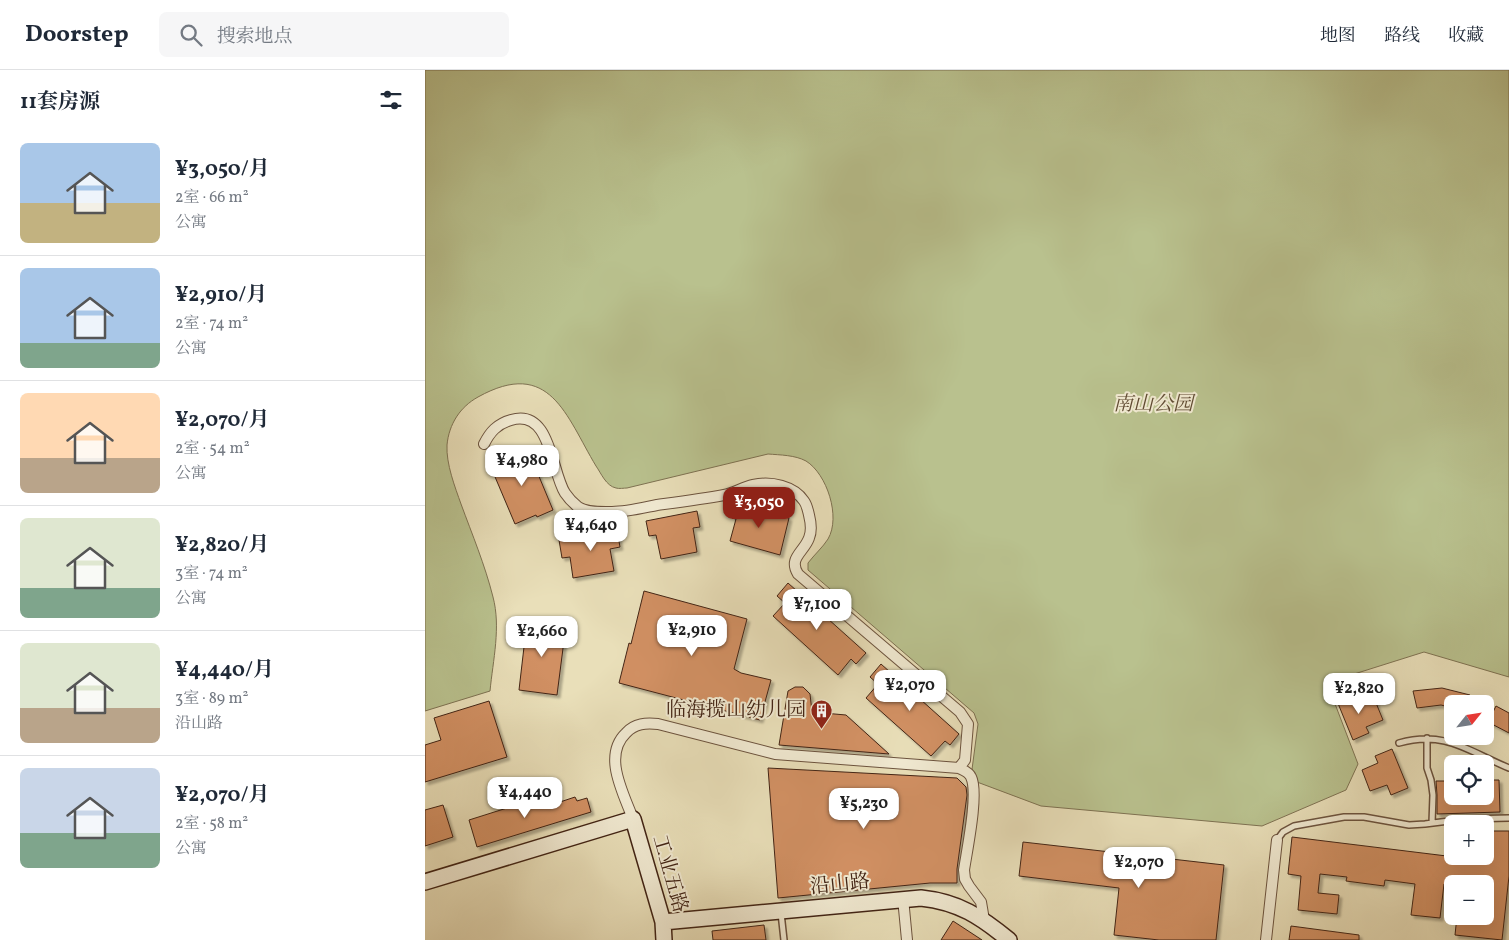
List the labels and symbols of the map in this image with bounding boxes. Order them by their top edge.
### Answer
park label: 南山公园 [1113,391,1196,419]
pin: ¥4,980 [481,444,563,487]
pin: ¥3,050 [718,486,800,529]
pin: ¥4,640 [550,510,632,552]
pin: ¥7,100 [776,588,858,631]
pin: ¥2,910 [651,614,733,657]
pin: ¥2,660 [501,616,583,658]
pin: ¥2,070 [869,670,951,712]
pin: ¥2,820 [1318,672,1400,715]
north arrow [1444,695,1494,745]
place label: 临海揽山幼儿园 [666,697,806,725]
building icon: 临海揽山幼儿园 [810,699,834,730]
pin: ¥4,440 [484,776,566,819]
pin: ¥5,230 [823,788,905,830]
street label: 工业五路 [645,832,693,916]
pin: ¥2,070 [1098,846,1180,889]
street label: 沿山路 [809,868,871,902]

